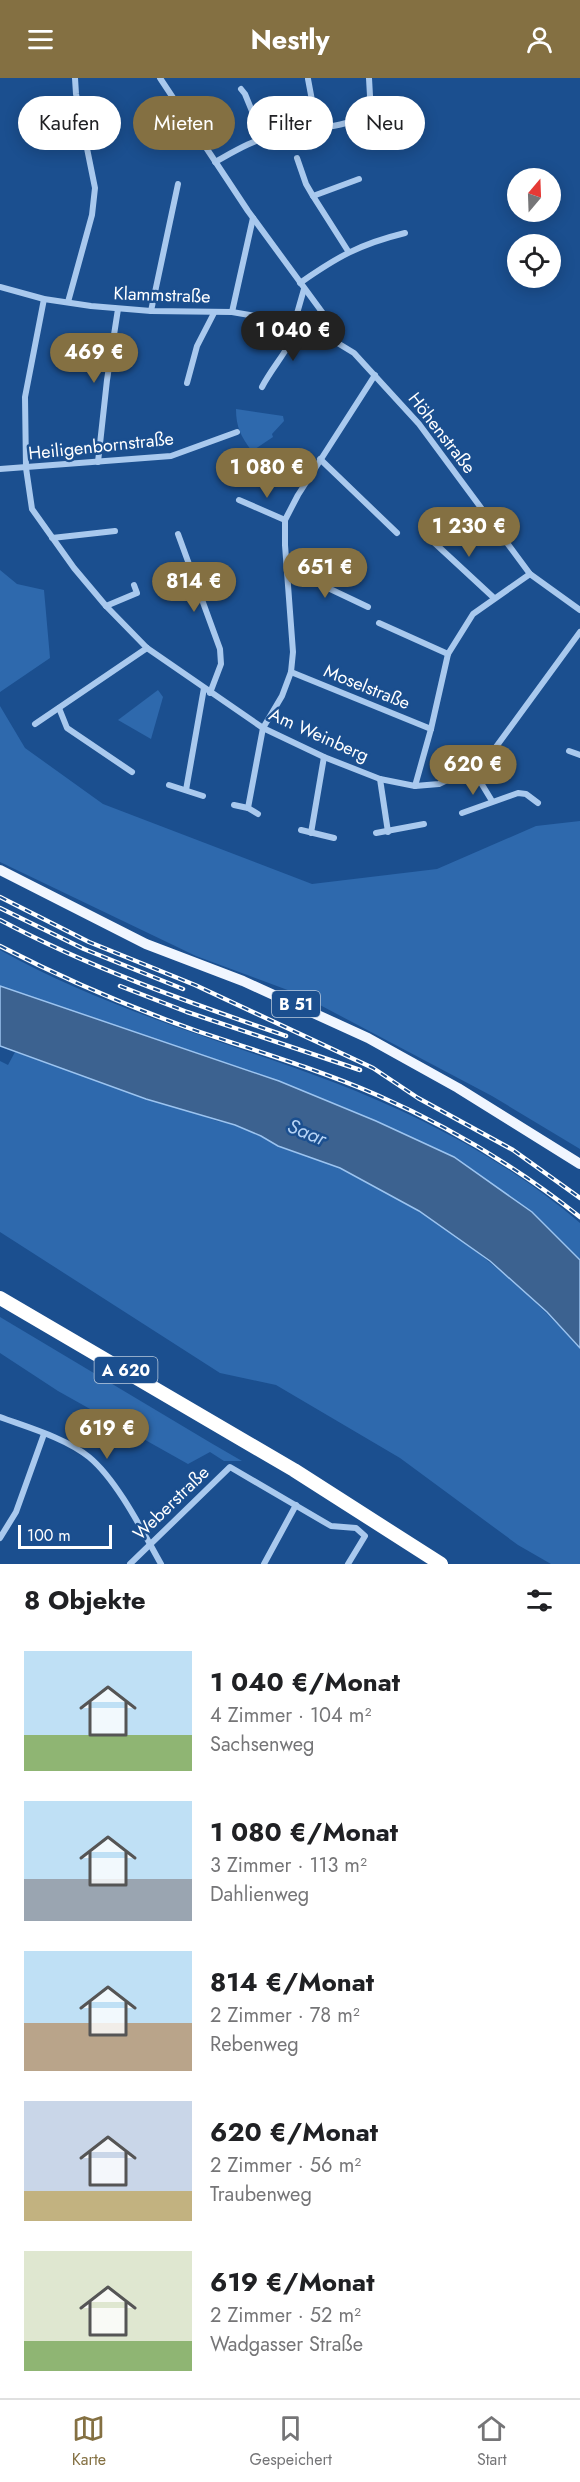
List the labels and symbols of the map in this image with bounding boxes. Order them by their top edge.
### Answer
north arrow [507,168,561,222]
street label: Klammstraße [113,280,211,310]
pin: 1 040 € [238,311,348,362]
pin: 469 € [52,333,136,384]
street label: Höhenstraße [402,387,482,479]
street label: Heiligenbornstraße [27,425,175,467]
pin: 1 080 € [212,448,322,499]
pin: 1 230 € [414,507,524,558]
pin: 651 € [283,548,367,599]
pin: 814 € [152,562,236,613]
street label: Moselstraße [320,658,414,716]
street label: Am Weinberg [265,701,373,769]
pin: 620 € [431,745,515,796]
road number: B 51 [272,991,320,1017]
water label: Saar [283,1112,332,1154]
road number: A 620 [94,1357,158,1383]
pin: 619 € [65,1409,149,1460]
street label: Weberstraße [127,1460,215,1546]
scale bar [18,1522,112,1550]

